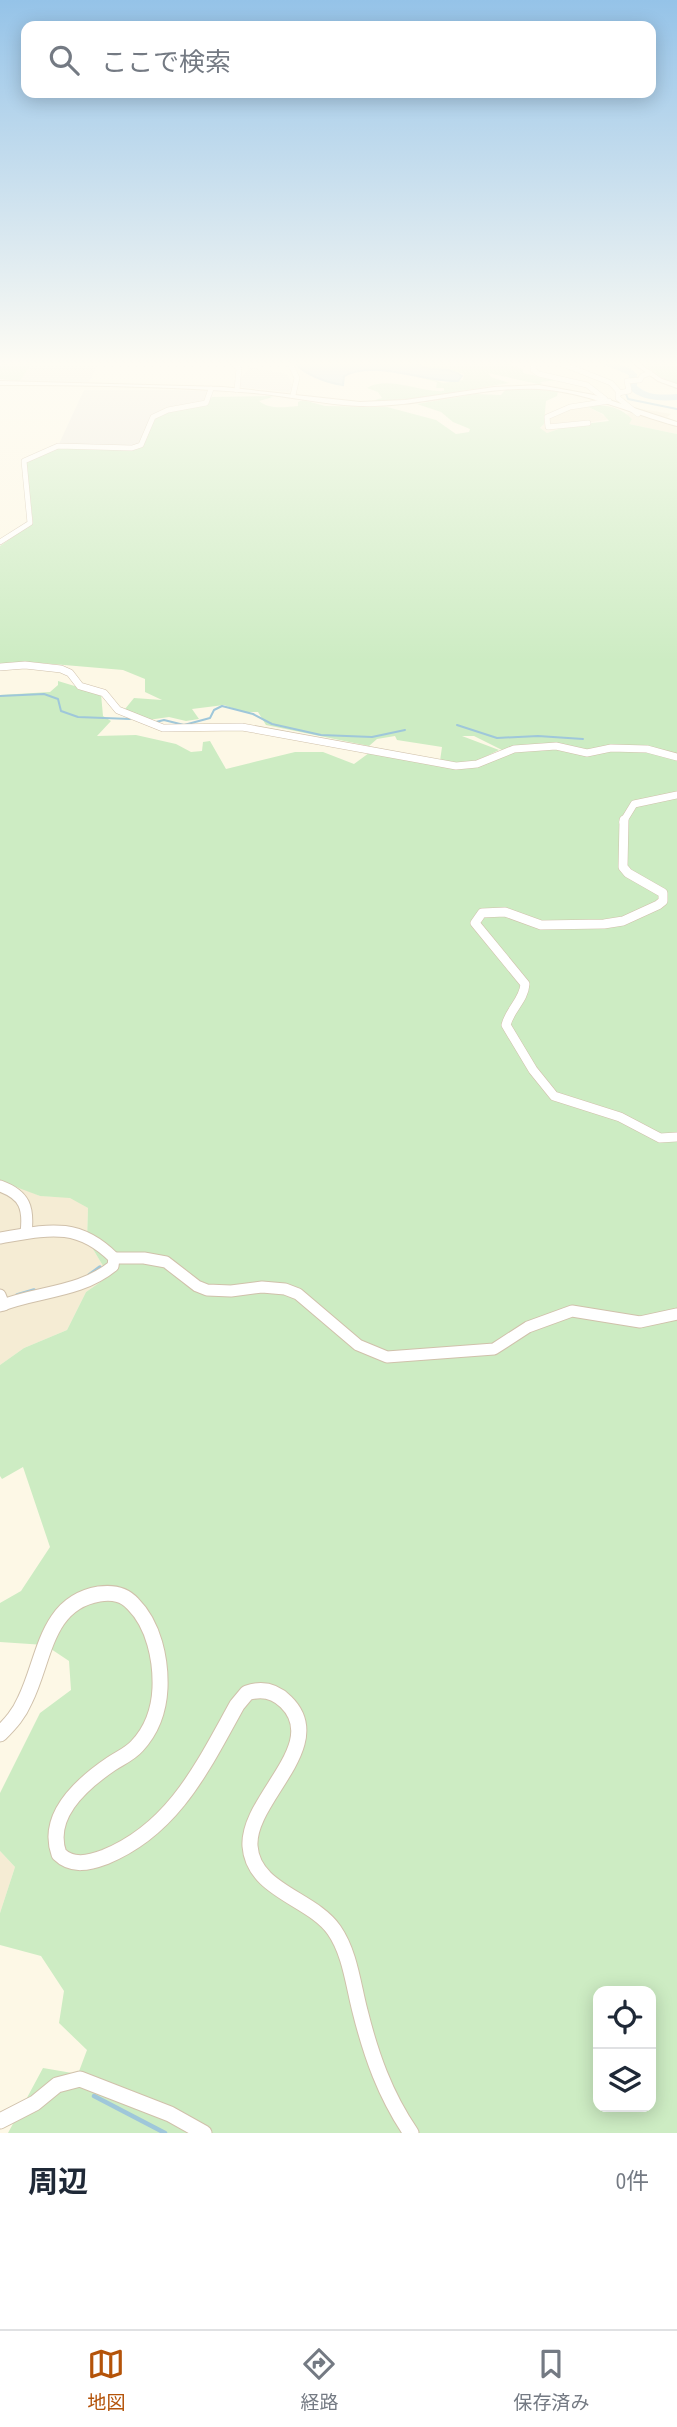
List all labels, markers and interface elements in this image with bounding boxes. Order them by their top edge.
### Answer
search box [21,21,656,98]
icon: search [45,41,83,79]
text: ここで検索 [101,45,231,78]
map controls [593,1986,656,2112]
button: locate [593,1986,656,2049]
button: layers [593,2049,656,2112]
text: 周辺 [28,2161,88,2200]
text: 0件 [616,2166,649,2195]
tab: 地図 [87,2345,126,2414]
tab: 経路 [300,2345,339,2414]
tab: 保存済み [513,2345,590,2414]

